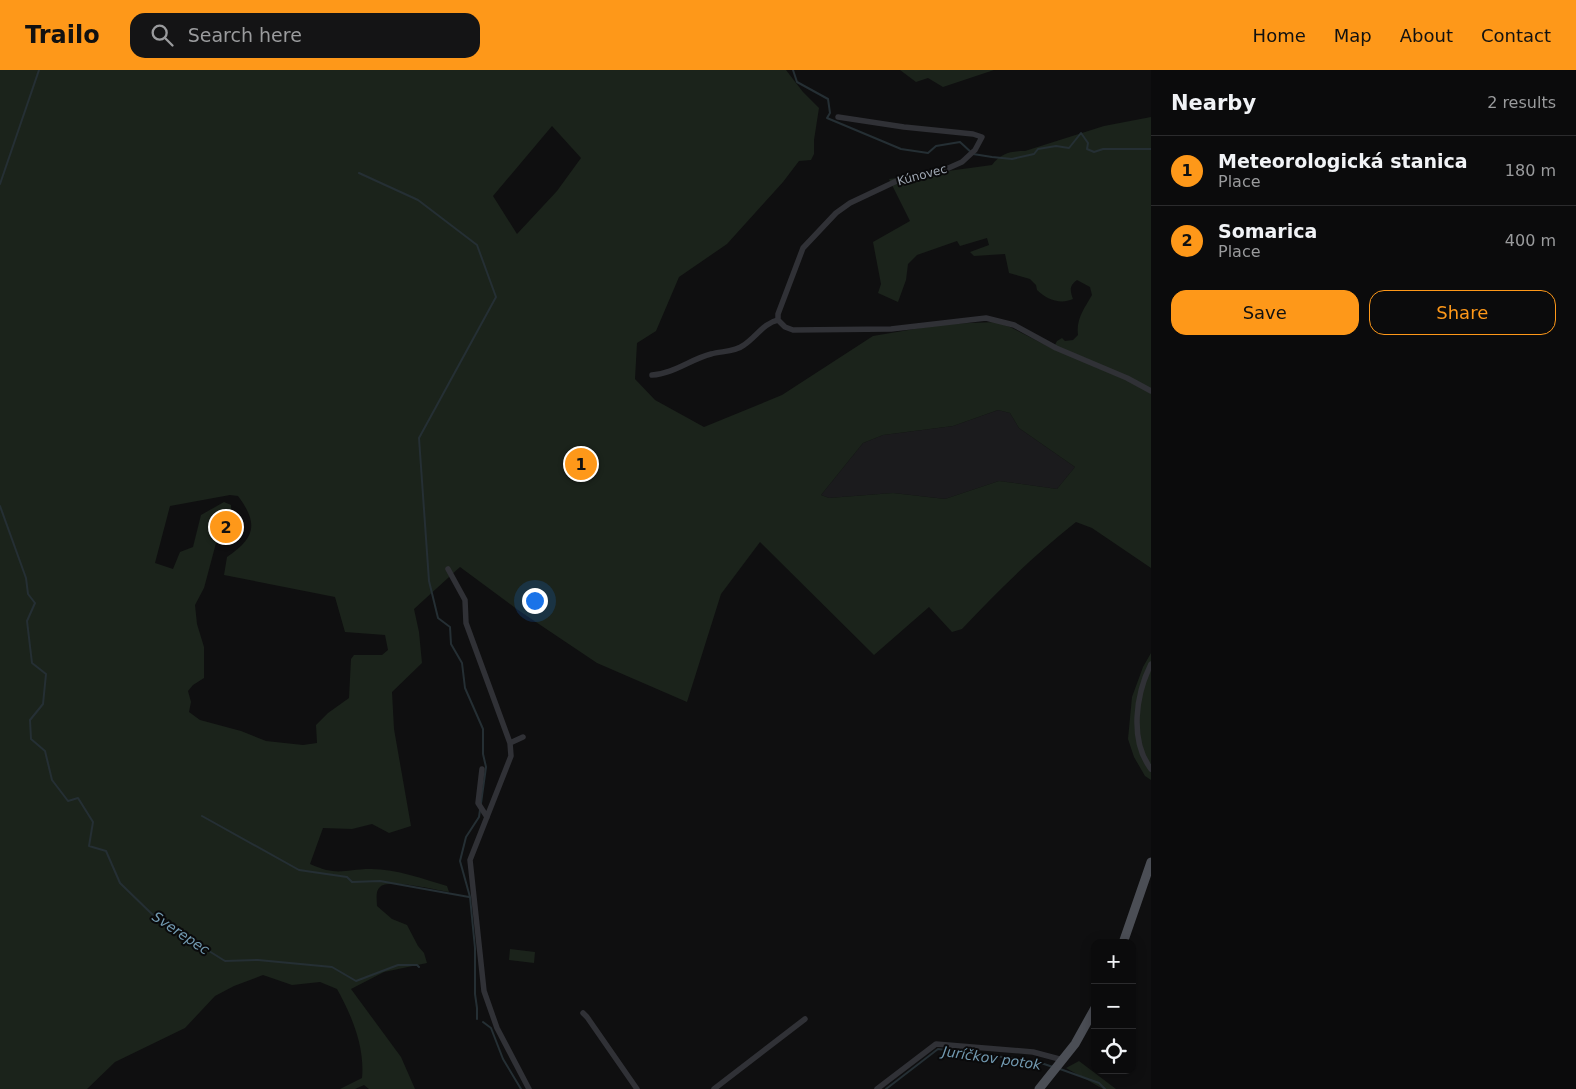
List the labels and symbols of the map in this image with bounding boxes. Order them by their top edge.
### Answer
street label: Kúnovec [896,162,948,188]
pin: 1 [565,445,597,483]
pin: 2 [210,508,242,546]
your location [522,588,548,614]
water label: Sverepec [149,908,213,958]
water label: Juríčkov potok [939,1043,1043,1073]

